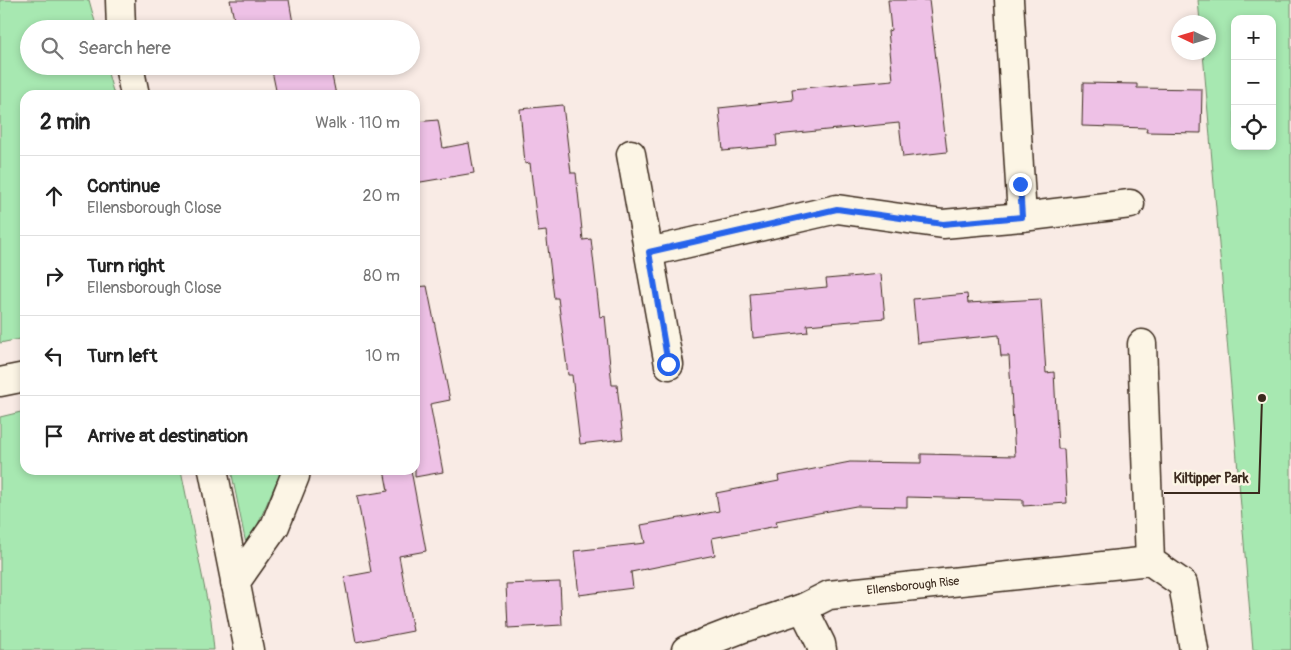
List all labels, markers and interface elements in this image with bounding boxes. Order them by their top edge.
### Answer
north arrow [1171,15,1216,60]
map controls [1231,15,1276,150]
button: + [1231,15,1276,60]
search box [20,20,420,75]
icon: search [38,34,66,62]
text: Search here [78,36,171,60]
button: − [1231,60,1276,105]
button: locate [1231,105,1276,150]
text: 2 min [40,109,90,136]
text: Walk · 110 m [315,113,400,133]
route end [1009,173,1032,196]
text: Continue [87,174,160,198]
icon: ahead [40,182,68,210]
text: 20 m [362,186,400,206]
text: Ellensborough Close [87,198,221,218]
text: Turn right [87,254,165,278]
icon: right [40,262,68,290]
text: 80 m [363,266,400,286]
text: Ellensborough Close [87,278,221,298]
icon: left [40,342,68,370]
text: Turn left [87,344,157,368]
text: 10 m [365,346,400,366]
route start [657,353,680,376]
icon: arrive [40,422,68,450]
text: Arrive at destination [87,424,248,448]
callout: Kiltipper Park [1164,464,1259,493]
text: Kiltipper Park [1173,470,1249,487]
street label: Ellensborough Rise [866,574,960,598]

